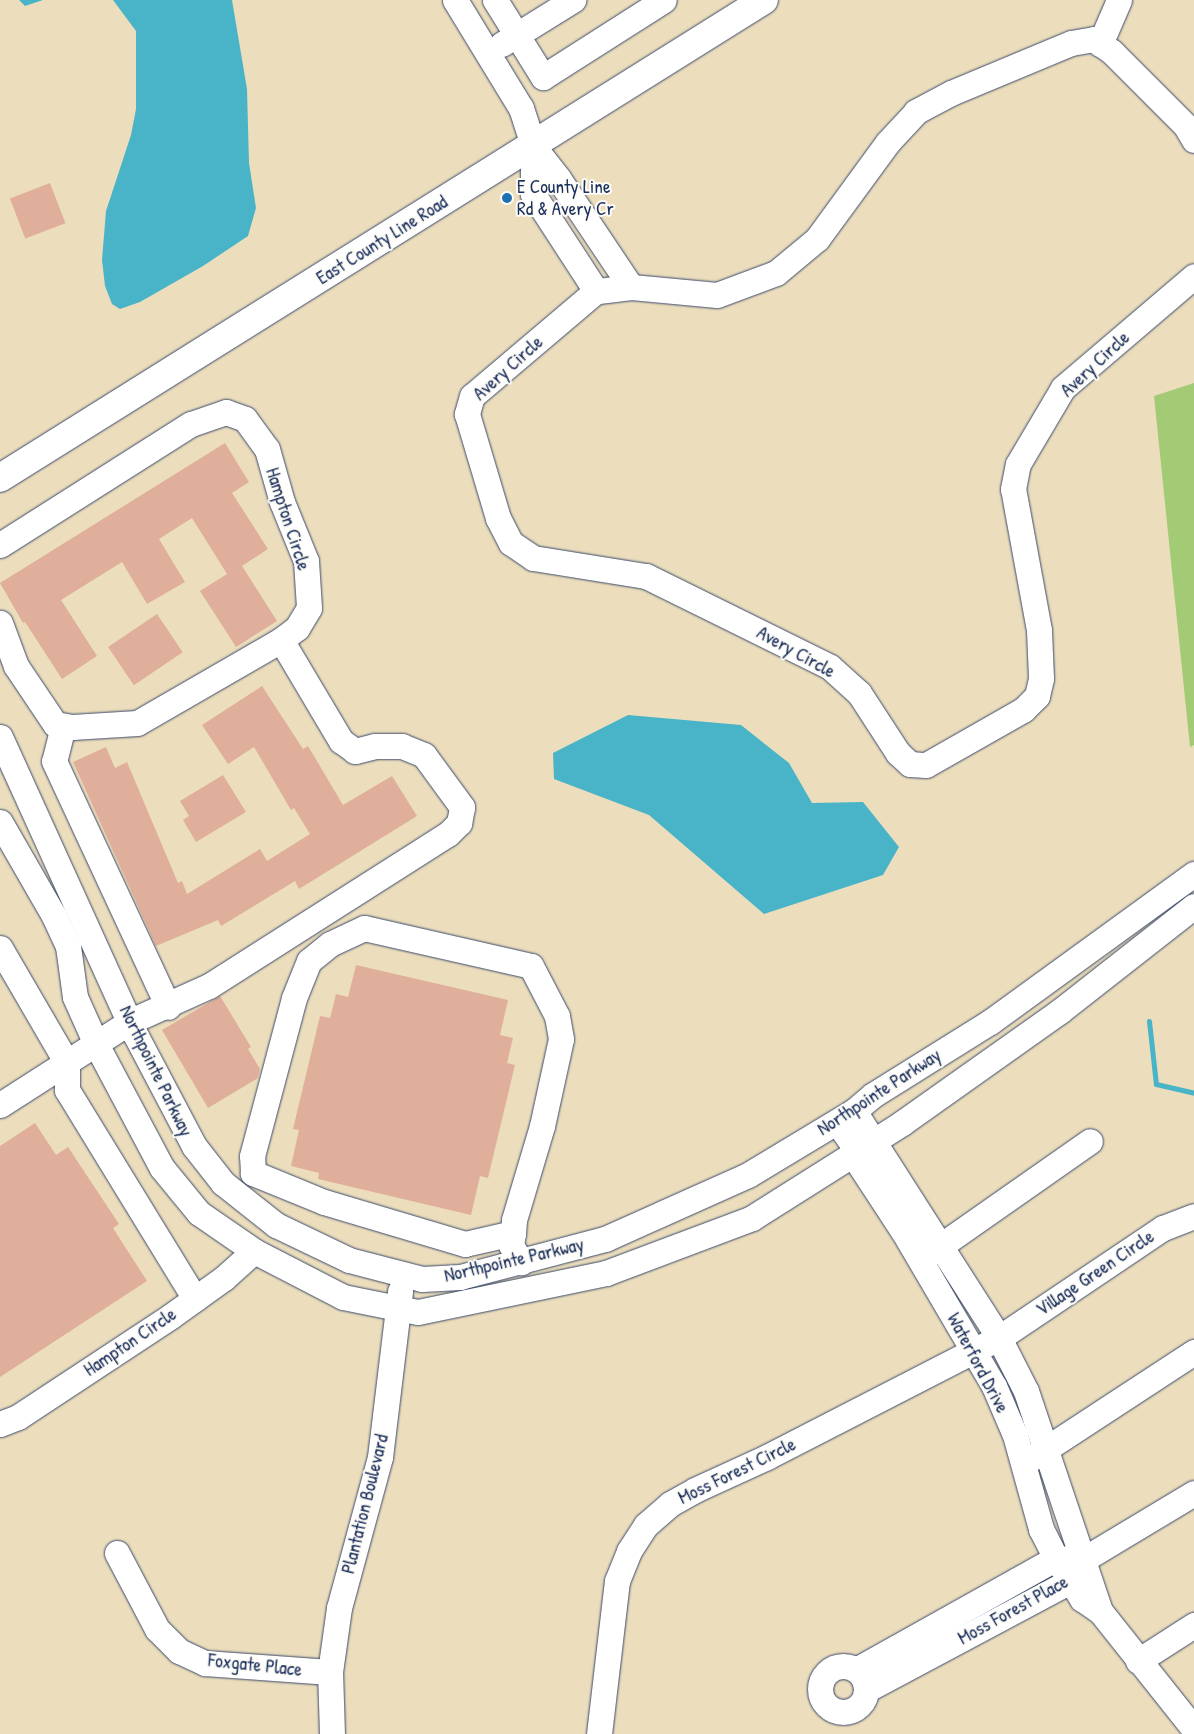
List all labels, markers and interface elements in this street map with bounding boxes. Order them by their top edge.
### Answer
place label: E County Line Rd & Avery Cr [517,176,614,220]
street label: East County Line Road [312,191,452,289]
marker: E County Line Rd & Avery Cr [501,192,513,204]
street label: Avery Circle [1056,326,1134,402]
street label: Avery Circle [468,331,548,405]
street label: Hampton Circle [261,465,315,573]
street label: Avery Circle [753,621,839,683]
street label: Northpointe Parkway [114,1002,198,1140]
street label: Northpointe Parkway [813,1044,945,1140]
street label: Village Green Circle [1032,1225,1158,1321]
street label: Northpointe Parkway [442,1233,586,1287]
street label: Hampton Circle [79,1303,181,1381]
street label: Waterford Drive [942,1309,1014,1417]
street label: Plantation Boulevard [337,1432,393,1576]
street label: Moss Forest Circle [675,1433,799,1509]
street label: Moss Forest Place [954,1570,1072,1650]
street label: Foxgate Place [207,1649,303,1681]

